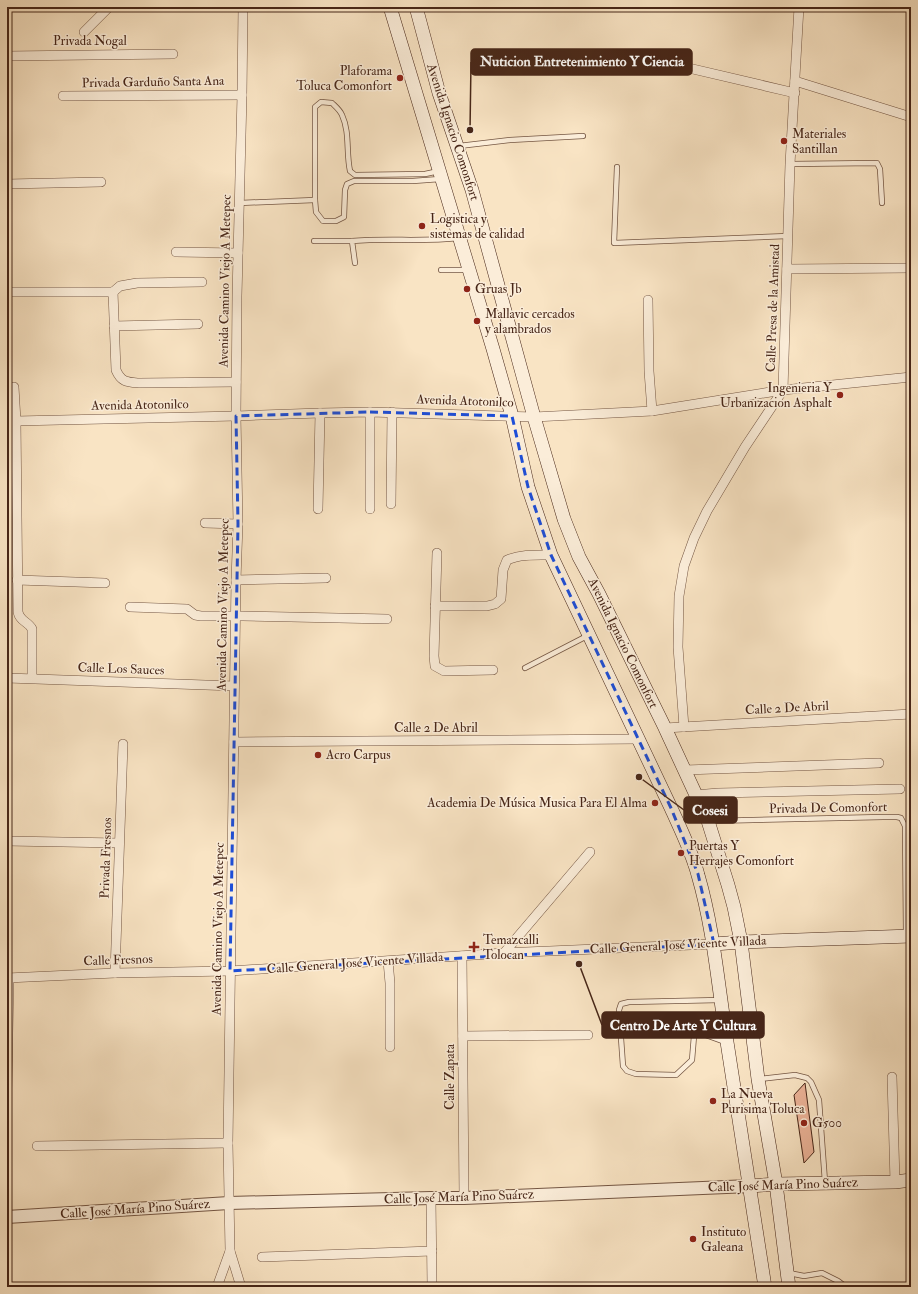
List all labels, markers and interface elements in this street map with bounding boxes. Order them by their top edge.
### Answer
street label: Privada Nogal [53,33,128,49]
callout: Nuticion Entretenimiento Y Ciencia [471,49,692,75]
text: Nuticion Entretenimiento Y Ciencia [479,53,685,70]
street label: Avenida Ignacio Comonfort [423,61,483,202]
place label: Plaforama Toluca Comonfort [296,63,393,94]
street label: Privada Garduño Santa Ana [81,73,225,91]
marker: Plaforama Toluca Comonfort [395,73,405,83]
place label: Materiales Santillan [792,126,847,157]
marker: Materiales Santillan [779,136,789,146]
street label: Avenida Camino Viejo A Metepec [215,194,236,369]
place label: Logistica y sistemas de calidad [430,211,525,242]
marker: Logistica y sistemas de calidad [417,221,427,231]
street label: Calle Presa de la Amistad [763,243,783,372]
place label: Gruas Jb [475,281,522,297]
marker: Gruas Jb [462,284,472,294]
place label: Mallavic cercados y alambrados [485,306,575,338]
marker: Mallavic cercados y alambrados [472,316,482,326]
place label: Ingenieria Y Urbanizacion Asphalt [720,380,833,412]
marker: Ingenieria Y Urbanizacion Asphalt [835,390,845,400]
street label: Avenida Atotonilco [415,391,514,411]
street label: Avenida Atotonilco [90,396,189,414]
street label: Avenida Camino Viejo A Metepec [213,518,234,693]
street label: Avenida Ignacio Comonfort [584,574,662,711]
street label: Calle Los Sauces [77,659,165,679]
street label: Calle 2 De Abril [745,698,830,718]
street label: Calle 2 De Abril [394,720,479,736]
place label: Acro Carpus [325,747,391,764]
marker: Acro Carpus [313,750,323,760]
place label: Academia De Música Musica Para El Alma [426,795,648,811]
callout: Cosesi [684,797,737,823]
marker: Academia De Música Musica Para El Alma [650,798,660,808]
street label: Privada De Comonfort [769,799,887,817]
text: Cosesi [692,802,728,819]
street label: Privada Fresnos [97,817,115,899]
place label: Puertas Y Herrajes Comonfort [689,838,794,869]
street label: Avenida Camino Viejo A Metepec [208,842,229,1017]
marker: Puertas Y Herrajes Comonfort [676,848,686,858]
place label: Temazcalli Tolocan [483,932,539,963]
street label: Calle General José Vicente Villada [589,932,767,958]
marker: Temazcalli Tolocan [468,941,480,953]
street label: Calle General José Vicente Villada [266,949,444,977]
street label: Calle Fresnos [83,951,154,969]
callout: Centro De Arte Y Cultura [602,1012,764,1038]
text: Centro De Arte Y Cultura [610,1017,757,1034]
street label: Calle Zapata [442,1043,459,1110]
place label: La Nueva Purisima Toluca [721,1086,805,1117]
marker: La Nueva Purisima Toluca [708,1096,718,1106]
place label: G500 [812,1115,842,1131]
marker: G500 [799,1118,809,1128]
street label: Calle José María Pino Suárez [708,1174,859,1196]
street label: Calle José María Pino Suárez [384,1186,535,1208]
street label: Calle José María Pino Suárez [60,1196,211,1222]
place label: Instituto Galeana [701,1224,746,1255]
marker: Instituto Galeana [688,1234,698,1244]

